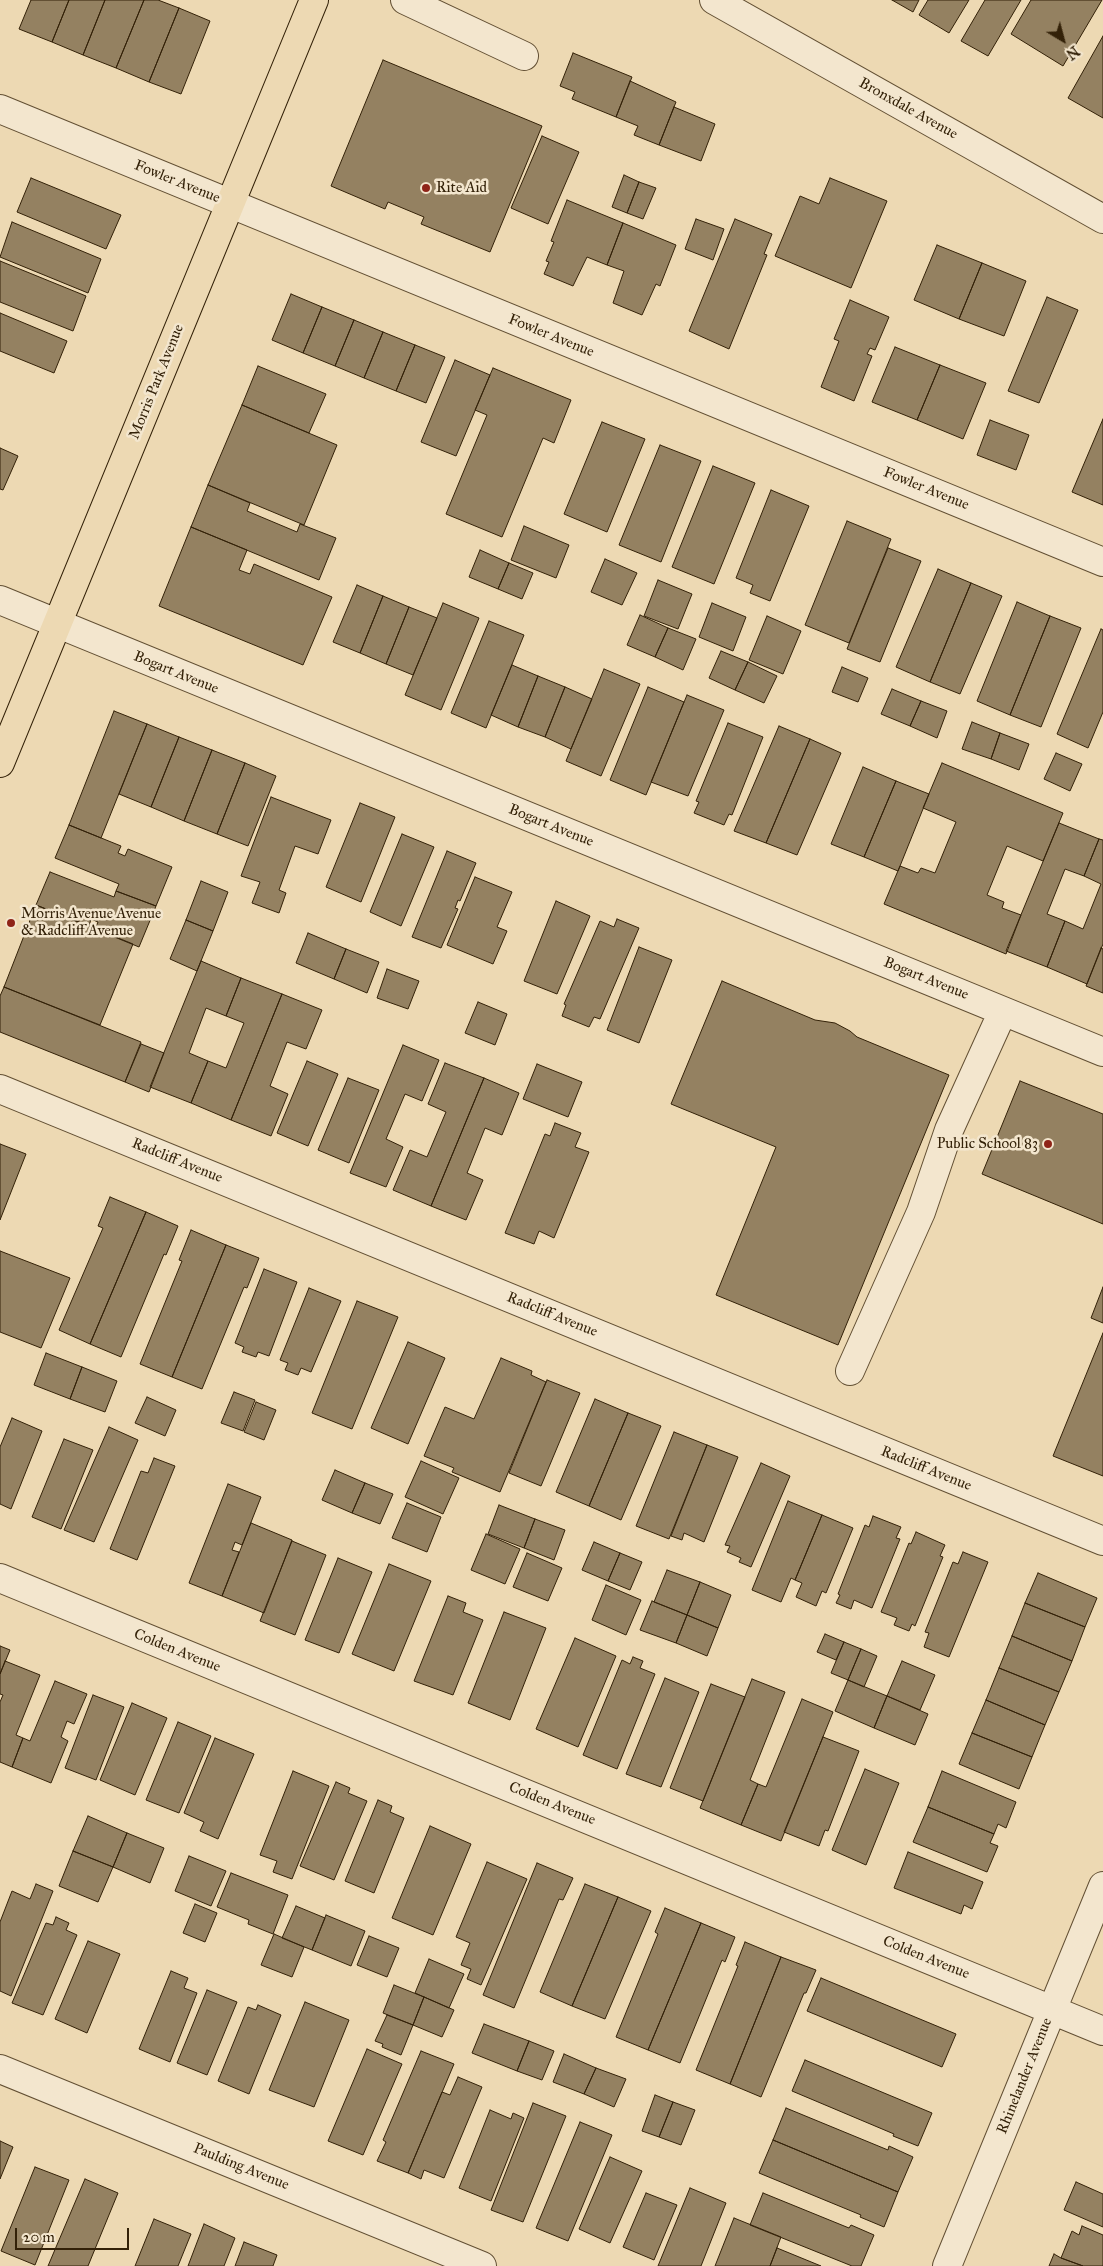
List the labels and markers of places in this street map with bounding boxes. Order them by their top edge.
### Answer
place label: Rite Aid [436,179,487,197]
marker: Rite Aid [420,182,432,194]
place label: Morris Avenue Avenue & Radcliff Avenue [21,905,161,940]
marker: Morris Avenue Avenue & Radcliff Avenue [5,917,17,929]
place label: Public School 83 [937,1135,1038,1153]
marker: Public School 83 [1042,1138,1054,1150]

